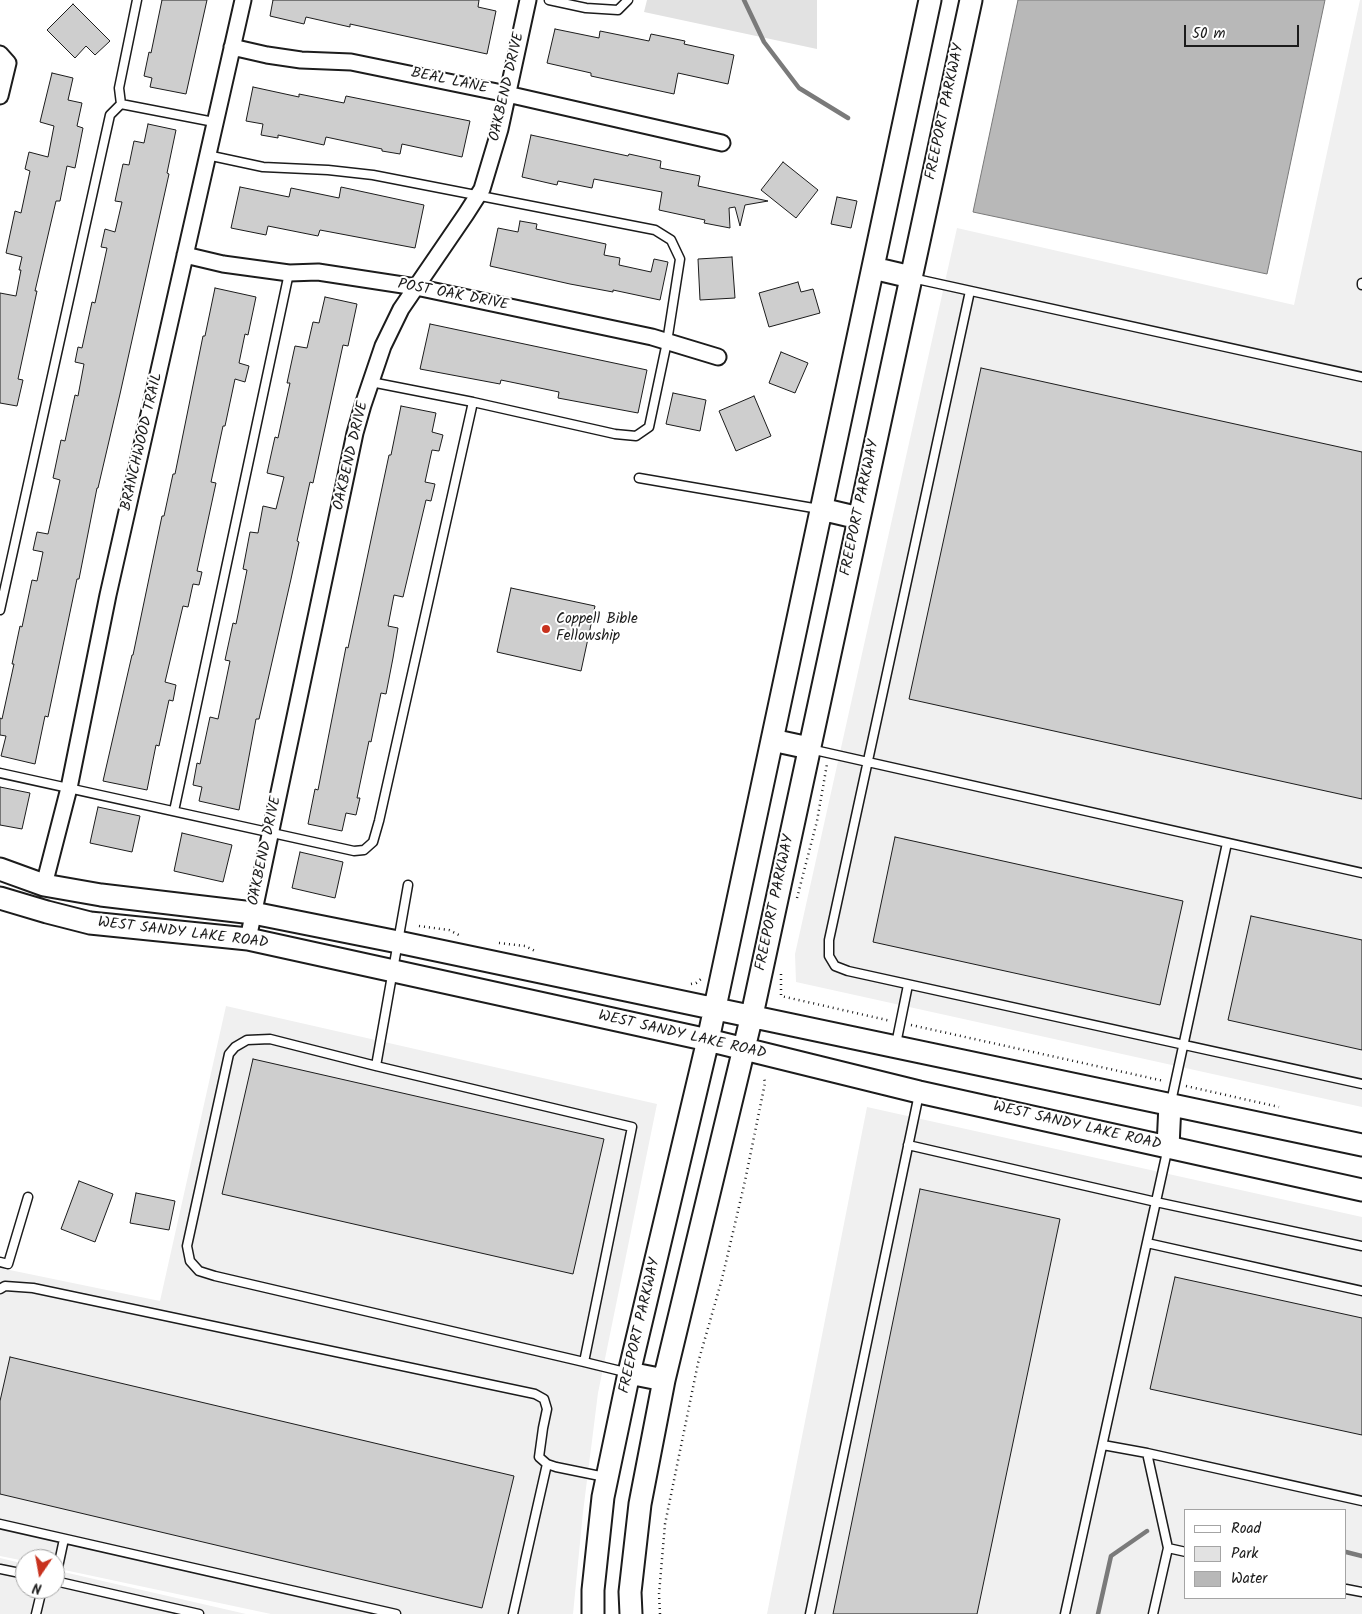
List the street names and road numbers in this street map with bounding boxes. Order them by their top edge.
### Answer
street label: OAKBEND DRIVE [487,31,529,143]
street label: FREEPORT PARKWAY [923,42,969,182]
street label: BEAL LANE [409,65,489,99]
street label: POST OAK DRIVE [396,276,510,316]
street label: BRANCHWOOD TRAIL [118,371,168,513]
street label: OAKBEND DRIVE [331,400,373,512]
street label: FREEPORT PARKWAY [838,438,884,578]
street label: OAKBEND DRIVE [246,795,286,907]
street label: FREEPORT PARKWAY [753,833,799,973]
street label: WEST SANDY LAKE ROAD [97,915,269,953]
street label: WEST SANDY LAKE ROAD [596,1008,768,1064]
street label: WEST SANDY LAKE ROAD [991,1099,1163,1155]
street label: FREEPORT PARKWAY [617,1256,665,1396]

